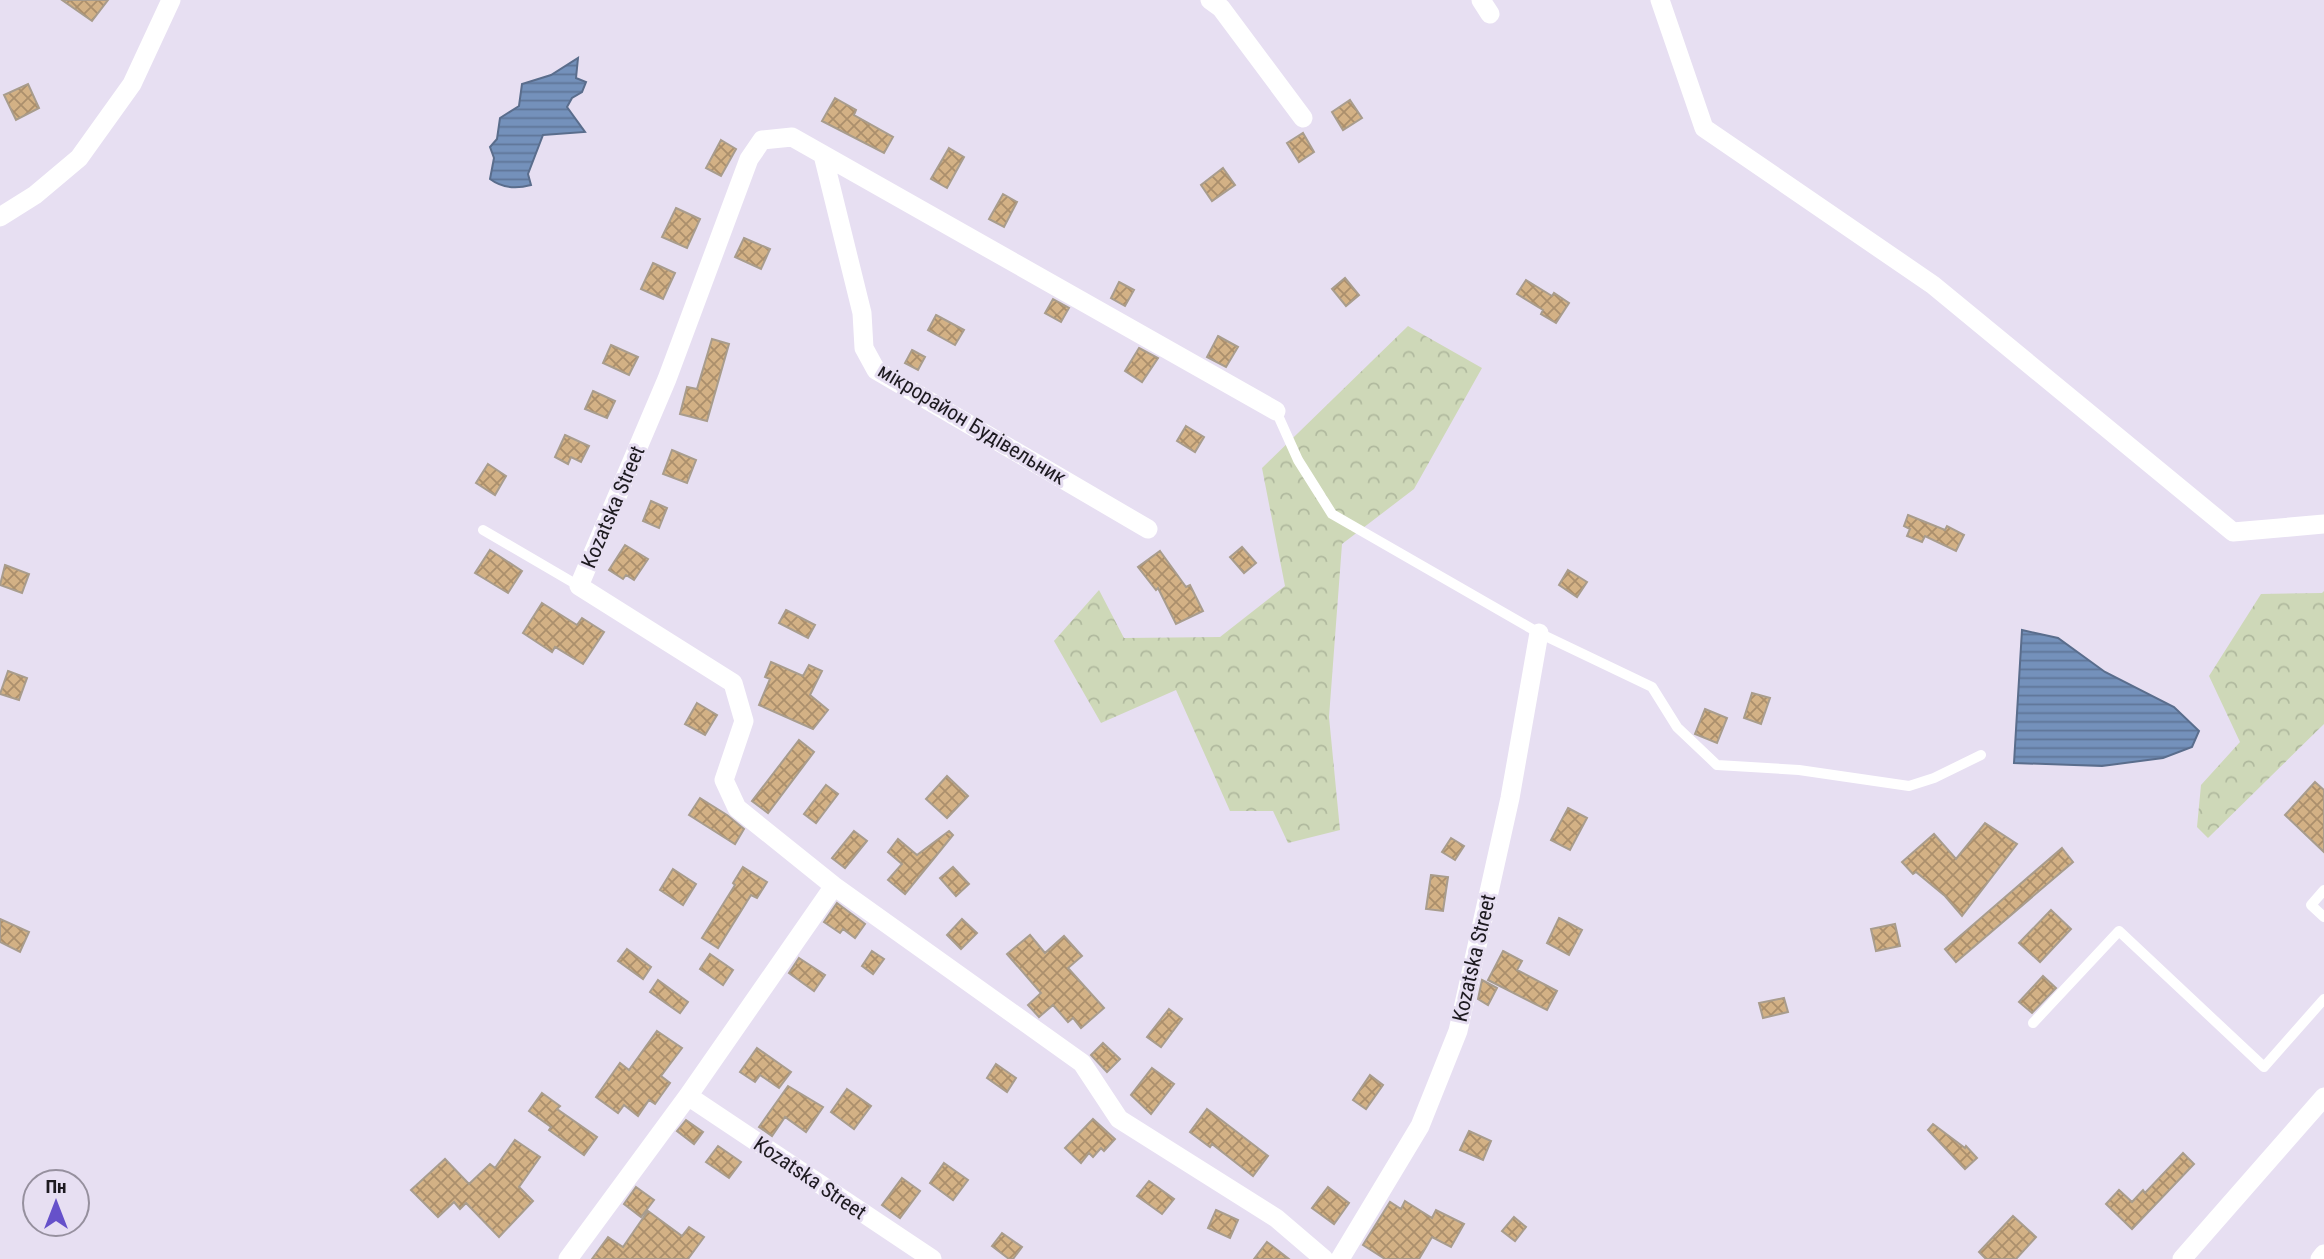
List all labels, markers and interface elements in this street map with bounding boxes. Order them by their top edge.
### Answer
street label: мікрорайон Будівельник [874,358,1070,490]
street label: Kozatska Street [577,442,649,572]
street label: Kozatska Street [1448,892,1500,1024]
street label: Kozatska Street [749,1132,871,1224]
north arrow [21,1168,91,1238]
text: Пн [45,1175,67,1198]

